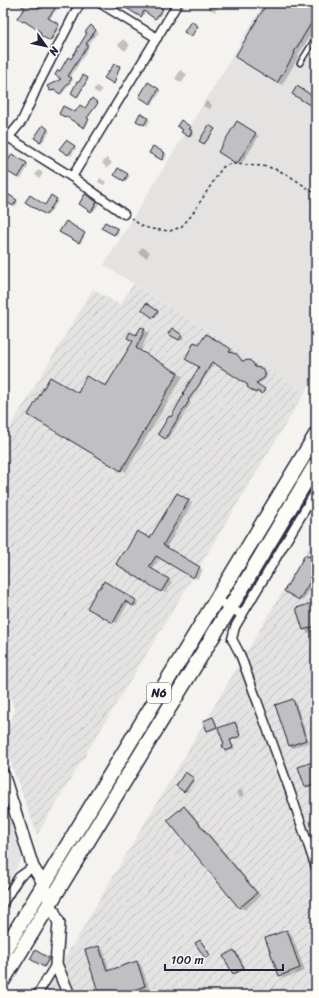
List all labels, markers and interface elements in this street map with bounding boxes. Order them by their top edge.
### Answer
north arrow [26,26,66,66]
text: N [44,42,65,60]
road number: N6 [147,683,171,703]
scale bar [165,946,283,972]
text: 100 m [171,949,204,971]

